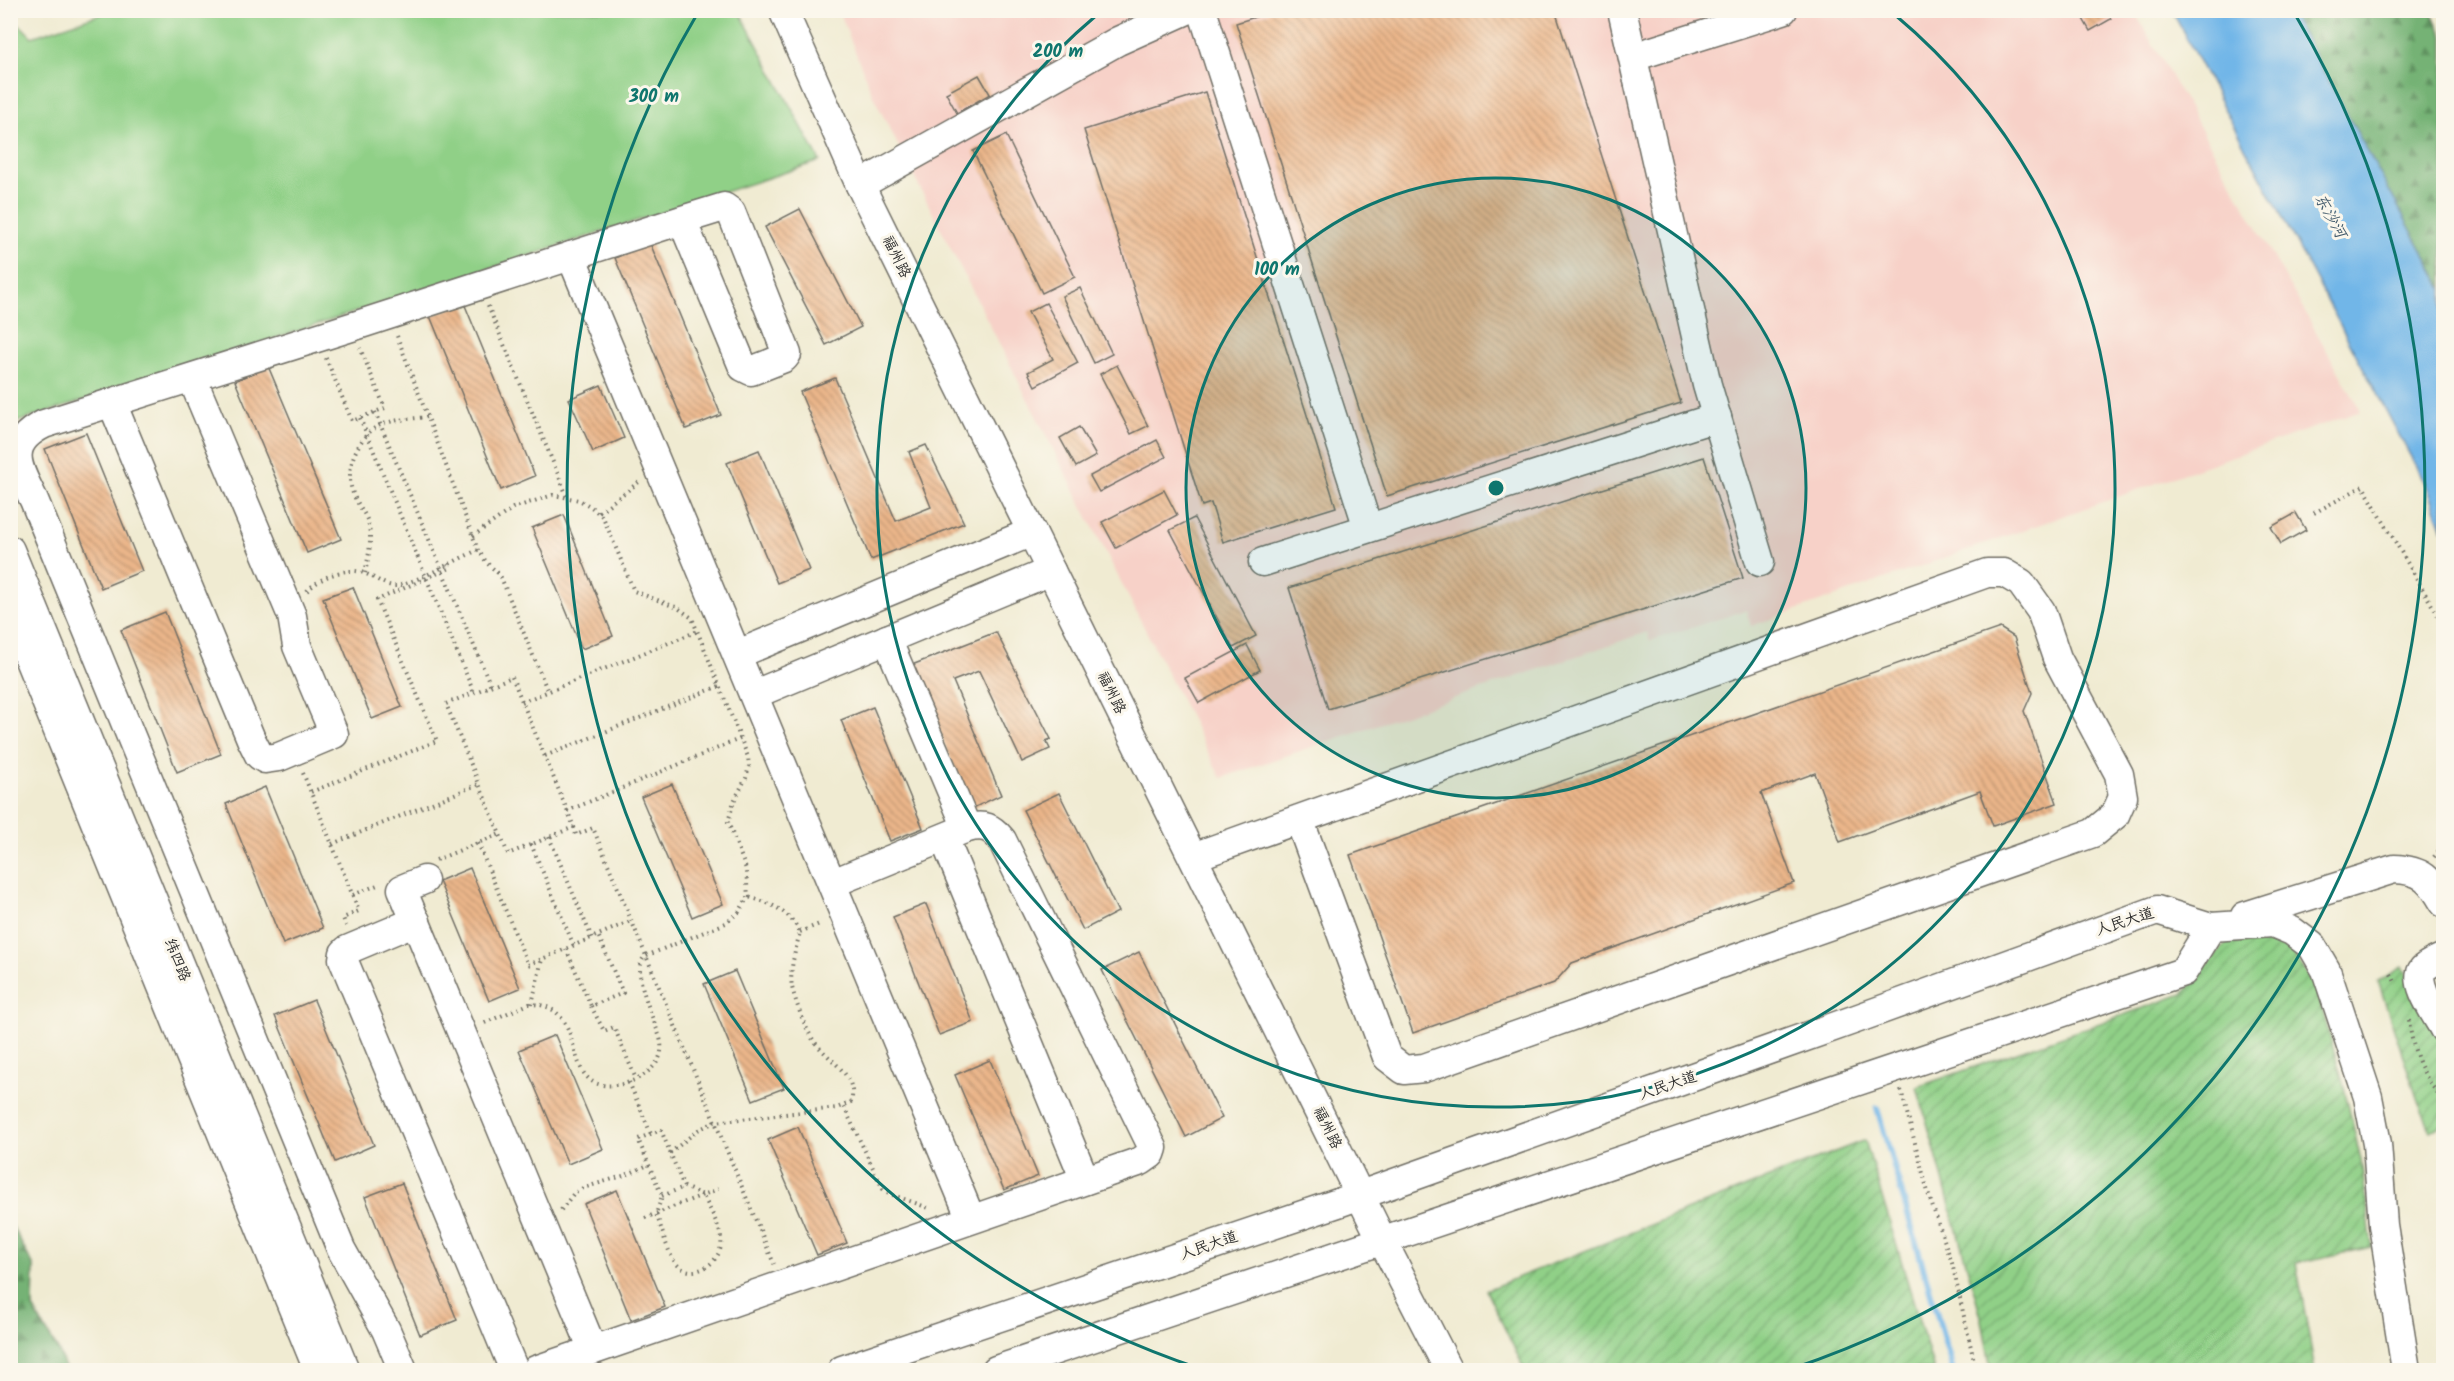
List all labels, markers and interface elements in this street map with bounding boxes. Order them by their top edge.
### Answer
text: 200 m [1033,38,1084,67]
text: 300 m [628,83,679,112]
water label: 东沙河 [2307,189,2354,246]
street label: 福州路 [875,232,917,282]
text: 100 m [1254,256,1300,285]
centre of rings [1486,478,1506,498]
street label: 福州路 [1090,668,1132,718]
street label: 人民大道 [2093,901,2157,943]
street label: 纬四路 [157,935,197,985]
street label: 人民大道 [1636,1065,1700,1107]
street label: 福州路 [1306,1103,1348,1153]
street label: 人民大道 [1177,1225,1241,1267]

